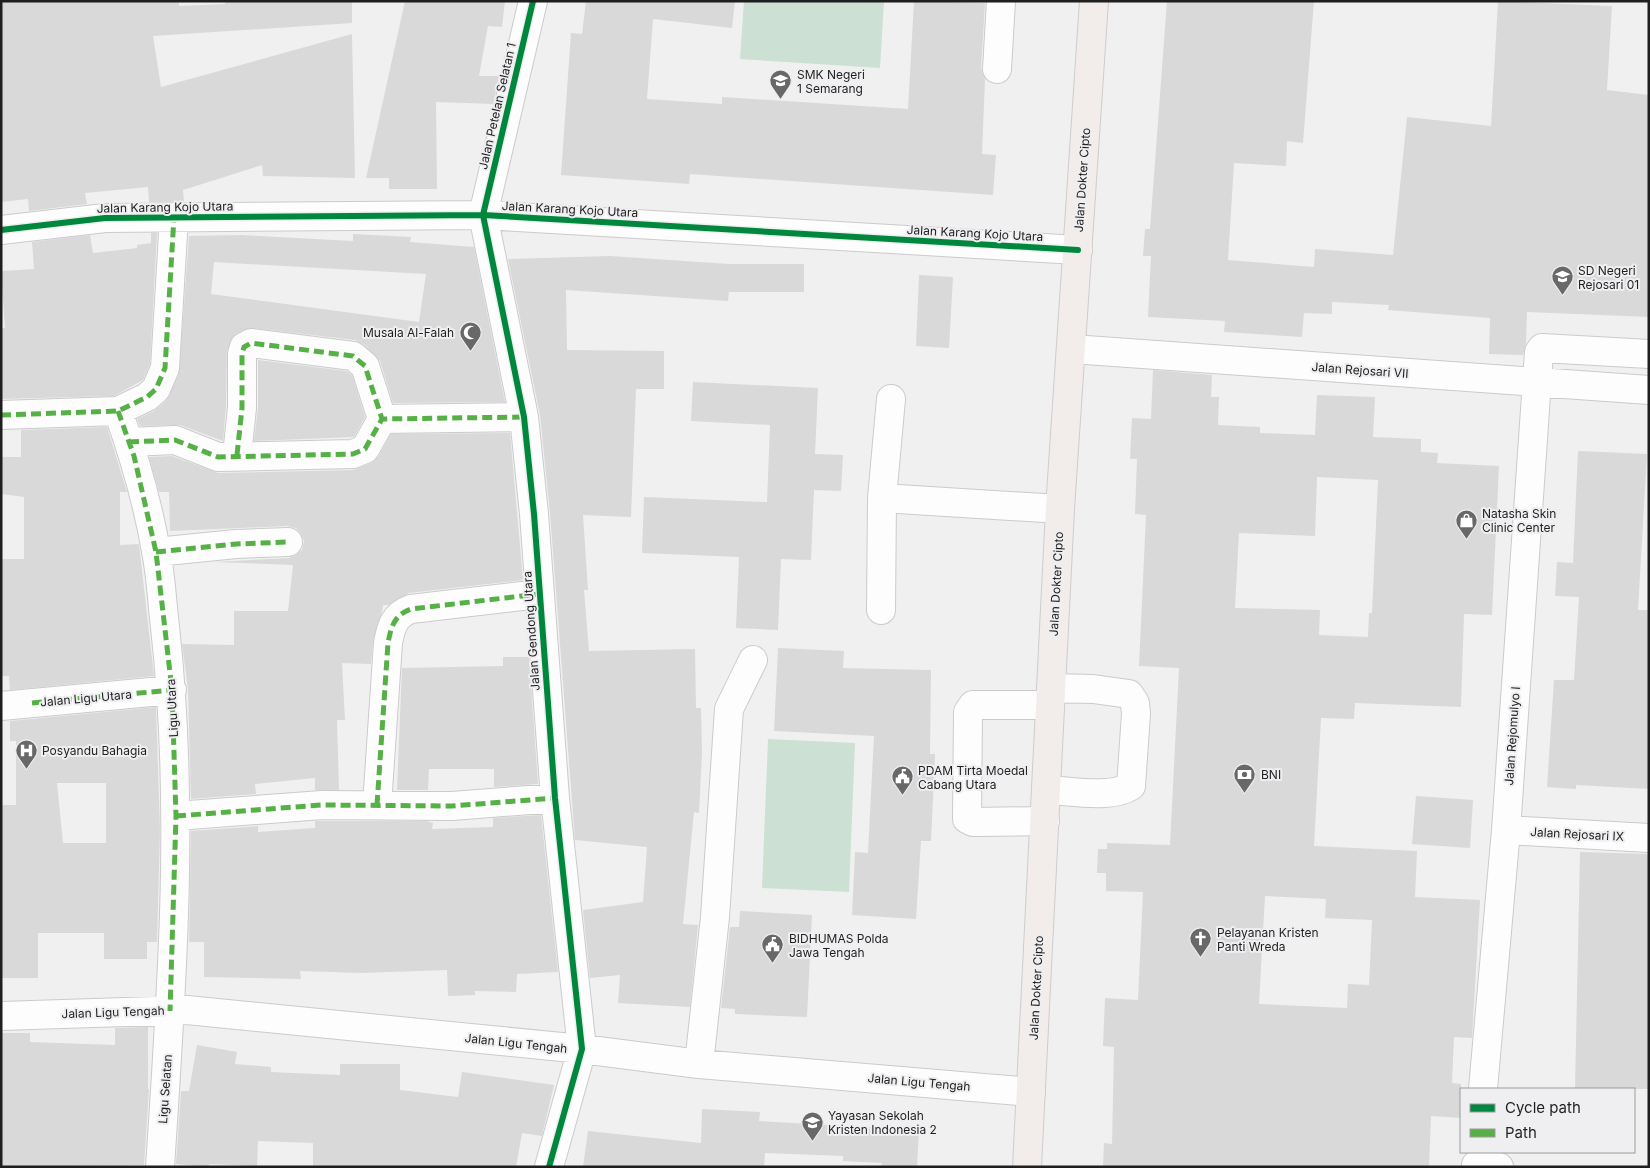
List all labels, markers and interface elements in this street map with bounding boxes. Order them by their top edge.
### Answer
street label: Jalan Petelan Selatan 1 [475,41,519,171]
place label: SMK Negeri 1 Semarang [797,67,865,96]
school or university icon: SMK Negeri 1 Semarang [769,69,793,100]
street label: Jalan Dokter Cipto [1071,127,1093,233]
street label: Jalan Karang Kojo Utara [97,198,233,216]
street label: Jalan Karang Kojo Utara [501,198,639,220]
street label: Jalan Karang Kojo Utara [906,222,1044,244]
place label: SD Negeri Rejosari 01 [1578,263,1639,292]
school or university icon: SD Negeri Rejosari 01 [1550,265,1574,296]
mosque icon: Musala Al-Falah [458,320,482,351]
place label: Musala Al-Falah [363,325,454,340]
street label: Jalan Rejosari VII [1311,359,1409,381]
place label: Natasha Skin Clinic Center [1482,506,1556,535]
shop icon: Natasha Skin Clinic Center [1454,508,1478,539]
street label: Jalan Dokter Cipto [1046,531,1066,637]
street label: Jalan Gendong Utara [519,571,543,691]
street label: Ligu Utara [163,678,181,738]
street label: Jalan Rejomulyo I [1501,686,1523,786]
street label: Jalan Ligu Utara [39,687,133,709]
hospital icon: Posyandu Bahagia [14,738,38,769]
place label: Posyandu Bahagia [42,743,147,758]
bank icon: BNI [1233,762,1257,793]
place label: PDAM Tirta Moedal Cabang Utara [918,763,1028,792]
public building icon: PDAM Tirta Moedal Cabang Utara [890,765,914,796]
place label: BNI [1261,767,1281,782]
street label: Jalan Rejosari IX [1530,824,1624,844]
place label: Pelayanan Kristen Panti Wreda [1217,925,1319,954]
church icon: Pelayanan Kristen Panti Wreda [1189,927,1213,958]
place label: BIDHUMAS Polda Jawa Tengah [789,931,889,960]
public building icon: BIDHUMAS Polda Jawa Tengah [761,933,785,964]
street label: Jalan Dokter Cipto [1026,935,1046,1041]
street label: Jalan Ligu Tengah [61,1003,165,1021]
street label: Jalan Ligu Tengah [464,1030,568,1056]
street label: Ligu Selatan [155,1054,175,1124]
street label: Jalan Ligu Tengah [867,1070,971,1094]
legend [1460,1088,1635,1153]
text: Cycle path [1505,1098,1581,1117]
place label: Yayasan Sekolah Kristen Indonesia 2 [828,1108,937,1137]
school or university icon: Yayasan Sekolah Kristen Indonesia 2 [800,1110,824,1141]
text: Path [1505,1123,1537,1142]

